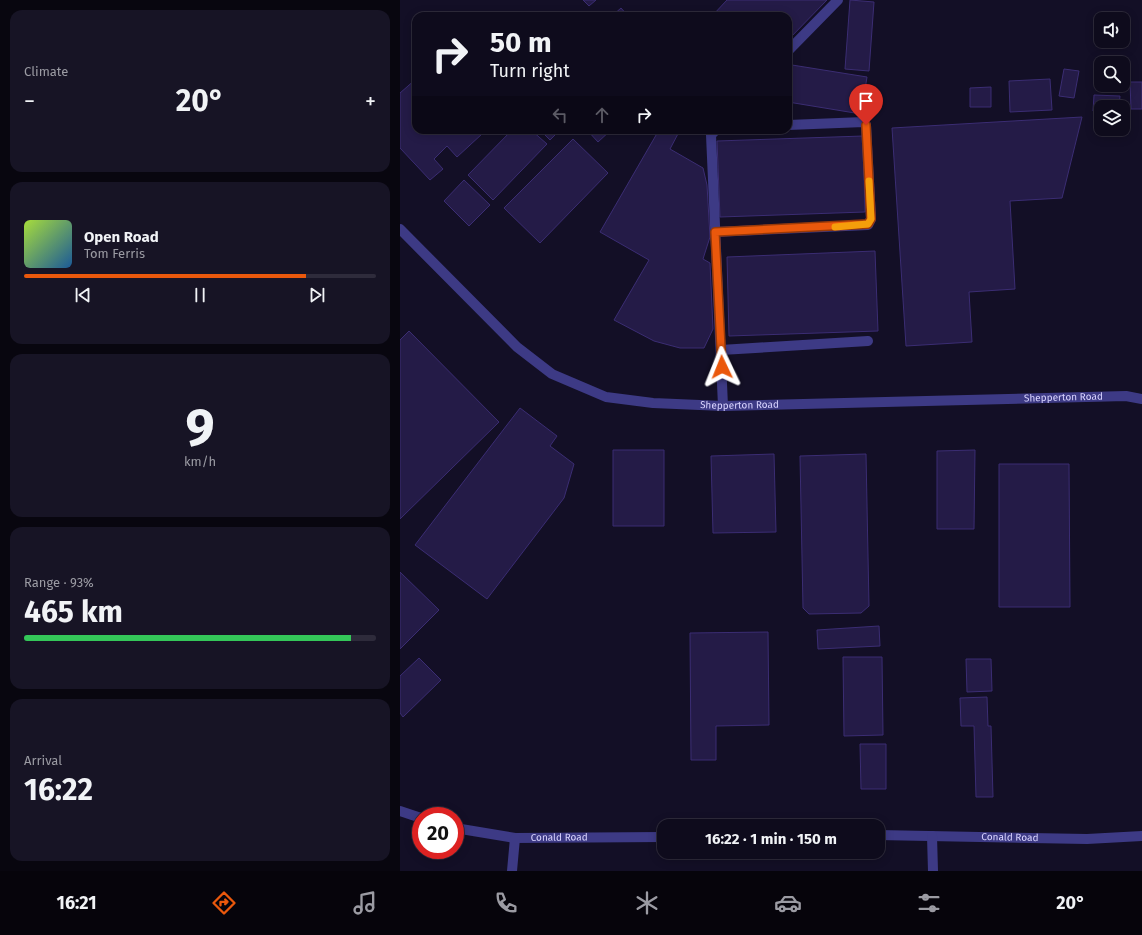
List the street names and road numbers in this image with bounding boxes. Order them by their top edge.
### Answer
street label: Shepperton Road [1024,391,1103,405]
street label: Shepperton Road [700,399,779,412]
street label: Conald Road [981,831,1039,844]
street label: Conald Road [531,832,588,844]

